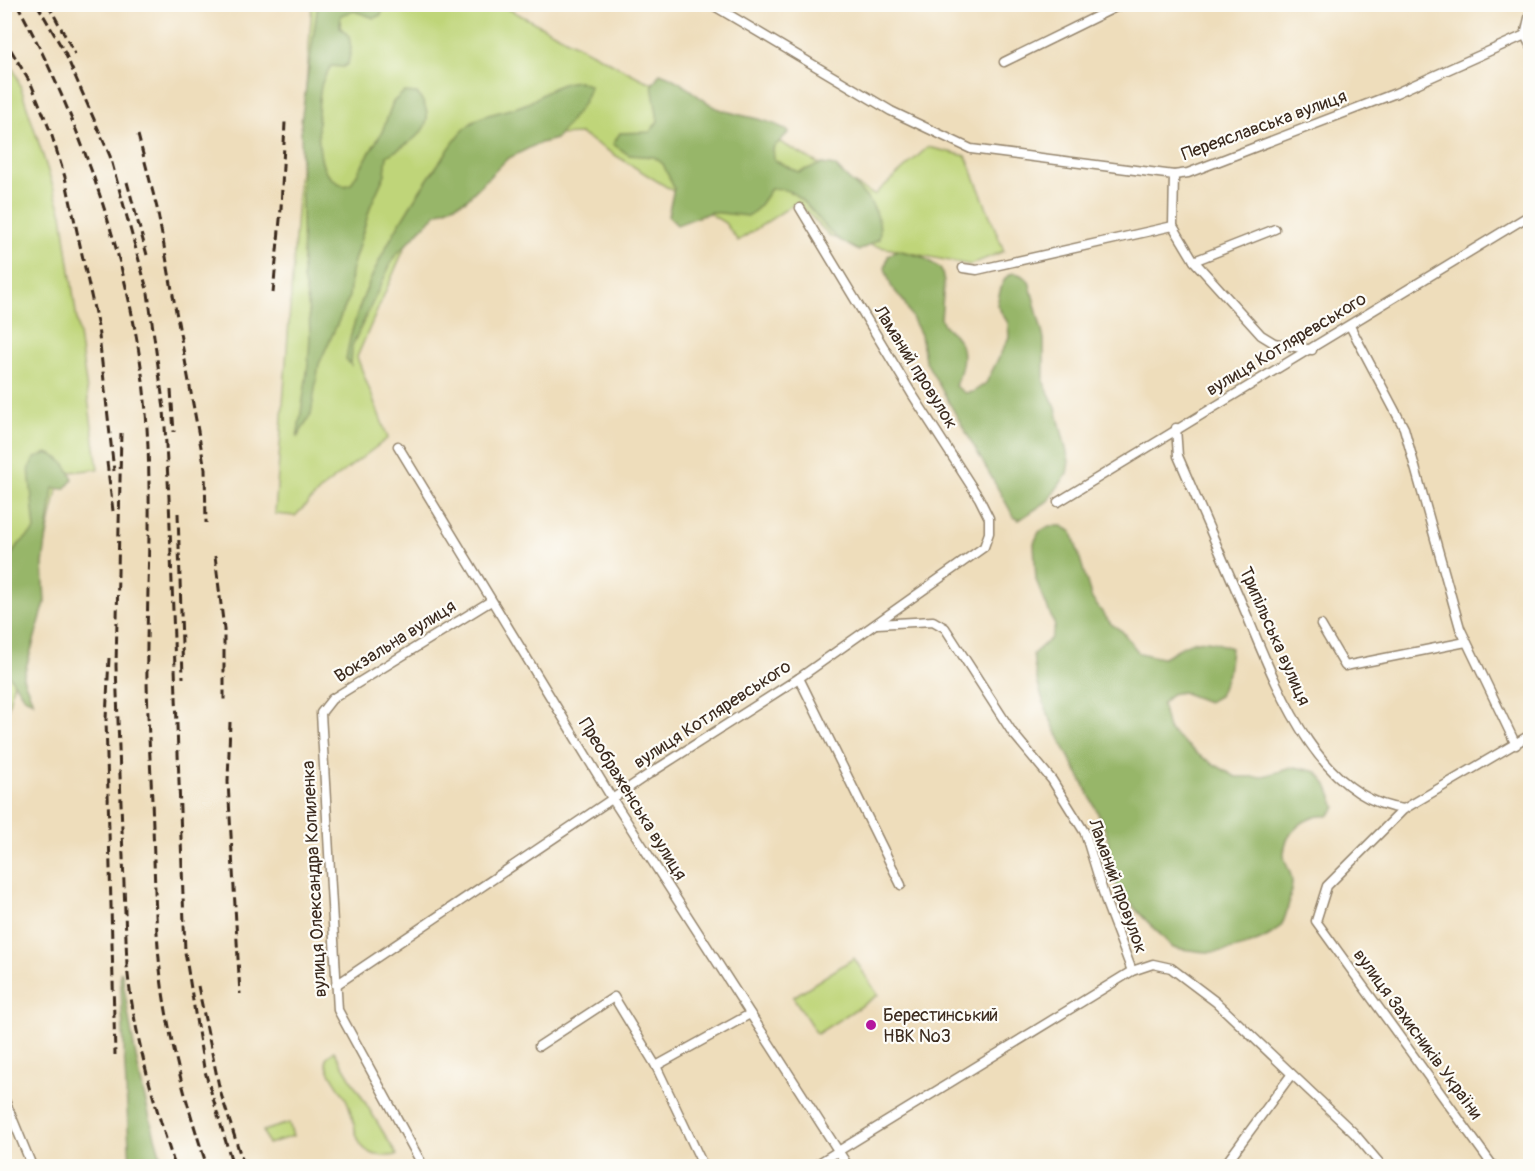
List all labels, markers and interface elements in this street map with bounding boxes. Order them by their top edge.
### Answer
street label: Переяславська вулиця [1178,85,1350,166]
street label: вулиця Котляревського [1202,287,1371,401]
street label: Ламаний провулок [868,300,963,433]
street label: Трипільська вулиця [1234,563,1315,709]
street label: Вокзальна вулиця [330,595,460,688]
street label: вулиця Котляревського [629,655,796,774]
street label: Преображенська вулиця [573,714,692,885]
street label: вулиця Олександра Копиленка [297,760,332,998]
street label: Ламаний провулок [1082,815,1152,956]
street label: вулиця Захисників України [1348,944,1487,1124]
place label: Берестинський НВК №3 [883,1004,998,1048]
marker: Берестинський НВК №3 [864,1018,878,1032]

